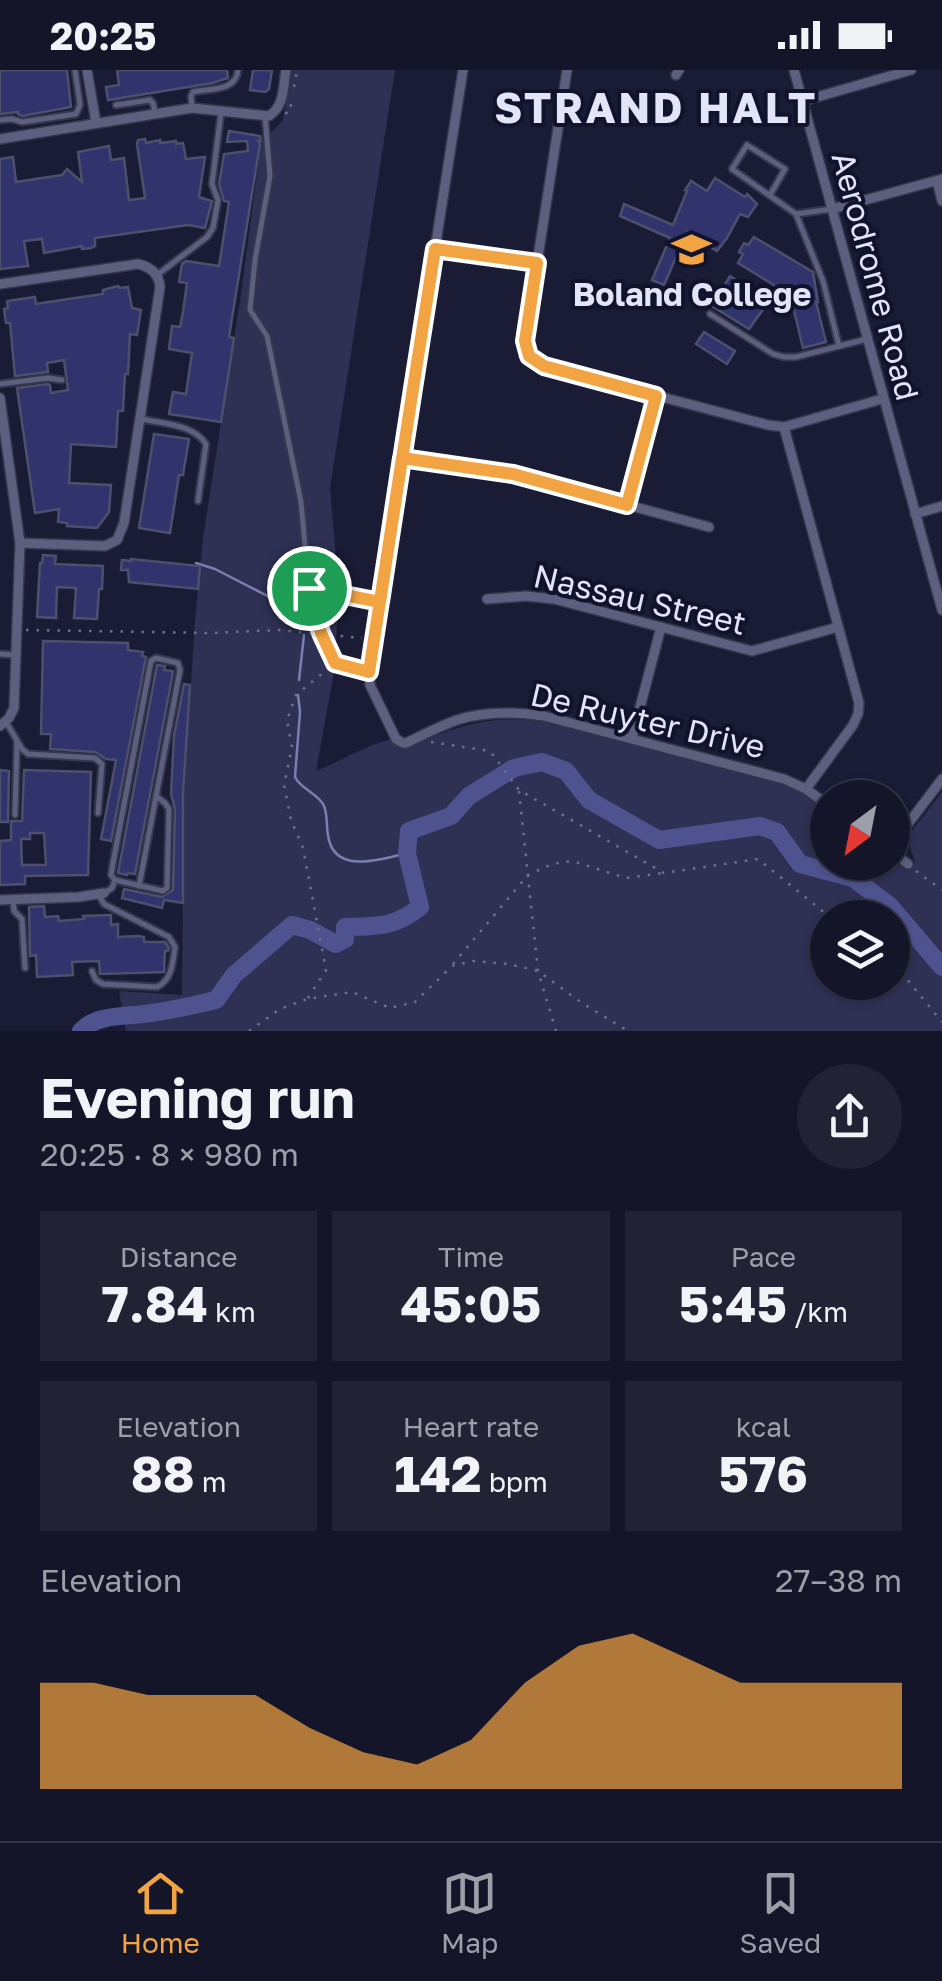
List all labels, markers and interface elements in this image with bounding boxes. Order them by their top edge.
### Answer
text: 20:25 [50,13,156,58]
district label: STRAND HALT [494,82,818,132]
street label: Aerodrome Road [825,148,927,404]
school or university icon: Boland College [671,228,713,270]
place label: Boland College [573,275,811,313]
pin [267,546,352,631]
street label: Nassau Street [530,556,750,642]
icon: arrive [282,561,337,616]
street label: De Ruyter Drive [527,675,769,765]
north arrow [810,780,910,880]
map controls [810,780,910,1000]
button: layers [810,900,910,1000]
text: Evening run [40,1064,355,1130]
button: share [797,1064,902,1169]
text: 20:25 · 8 × 980 m [40,1135,299,1173]
text: Distance [120,1240,238,1273]
text: Time [438,1240,504,1273]
text: Pace [731,1240,796,1273]
text: 7.84 [102,1273,208,1333]
text: 45:05 [401,1273,541,1333]
text: 5:45 [679,1273,787,1333]
text: km [208,1295,256,1328]
text: /km [787,1295,848,1328]
text: Elevation [116,1410,241,1443]
text: Heart rate [403,1410,539,1443]
text: kcal [736,1410,791,1443]
text: 88 [131,1443,195,1503]
text: 142 [394,1443,482,1503]
text: 576 [719,1443,808,1503]
text: m [195,1465,227,1498]
text: bpm [482,1465,548,1498]
text: Elevation [40,1561,182,1599]
text: 27–38 m [775,1561,902,1599]
tab: Home [121,1866,200,1959]
tab: Map [441,1866,498,1959]
tab: Saved [740,1866,821,1959]

